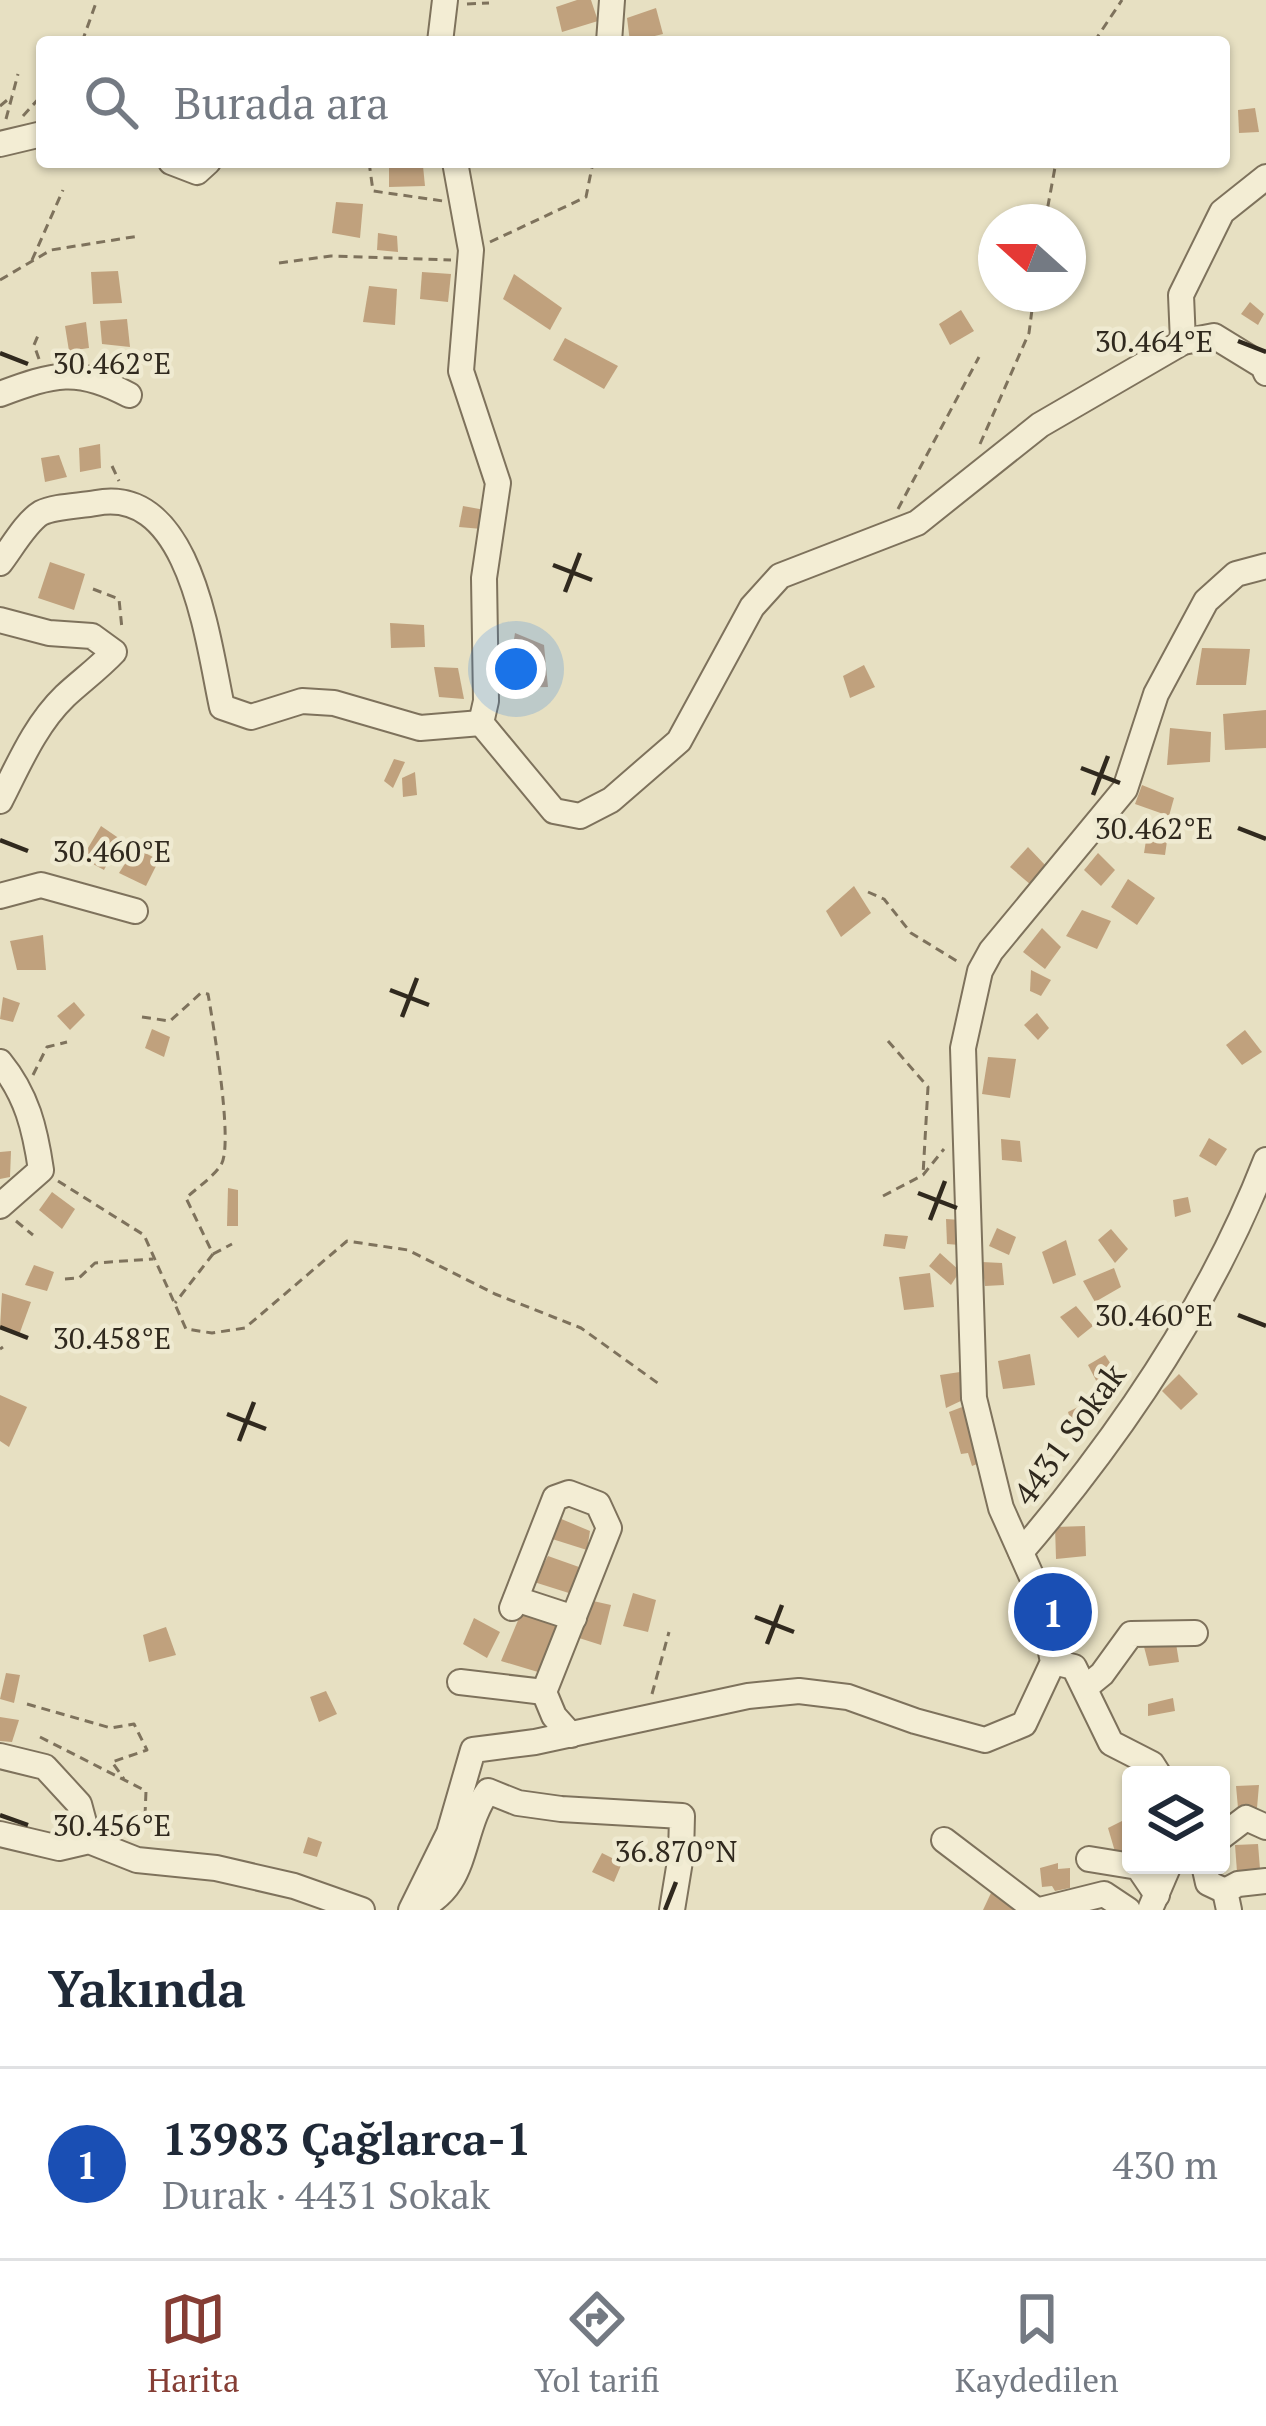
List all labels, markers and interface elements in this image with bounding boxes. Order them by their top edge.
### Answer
search box [36,36,1230,168]
icon: search [78,69,144,135]
text: Burada ara [174,72,389,132]
north arrow [978,204,1086,312]
text: 30.464°E [1095,321,1213,361]
text: 30.462°E [53,343,171,383]
your location [486,639,546,699]
text: 30.462°E [1095,808,1213,848]
text: 30.460°E [53,831,171,871]
text: 30.460°E [1095,1295,1213,1335]
text: 30.458°E [53,1318,171,1358]
street label: 4431 Sokak [1003,1354,1135,1513]
pin: 1 [1014,1567,1092,1657]
map controls [1122,1766,1230,1874]
button: layers [1122,1766,1230,1874]
text: 30.456°E [53,1805,171,1845]
text: 36.870°N [615,1831,738,1871]
text: Yakında [48,1954,246,2022]
text: 13983 Çağlarca-1 [162,2108,531,2168]
text: 1 [76,2138,98,2190]
text: 430 m [1113,2138,1218,2190]
text: Durak · 4431 Sokak [162,2168,490,2220]
tab: Harita [147,2286,240,2401]
tab: Yol tarifi [534,2286,660,2401]
tab: Kaydedilen [955,2286,1119,2401]

